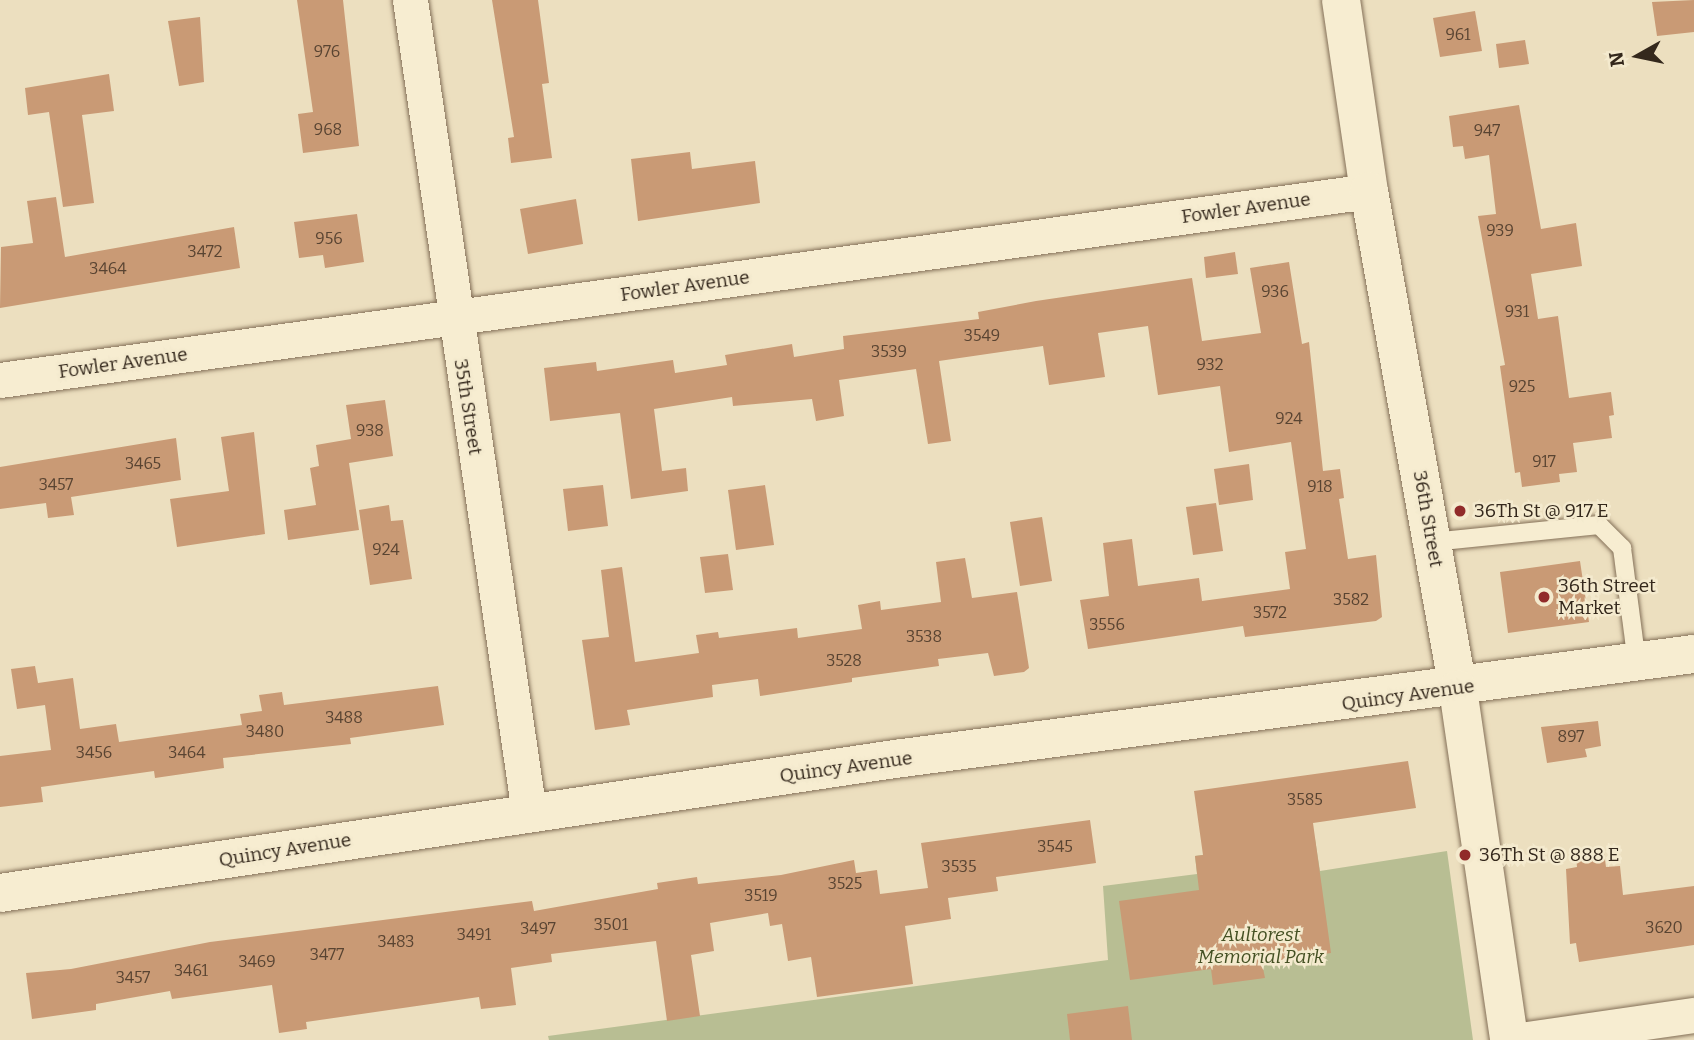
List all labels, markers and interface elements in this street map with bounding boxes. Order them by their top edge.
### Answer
north arrow [1603,21,1673,91]
house number: 961 [1445,25,1471,45]
house number: 976 [314,42,340,62]
text: N [1604,50,1629,68]
house number: 968 [314,120,342,140]
house number: 947 [1474,121,1500,141]
street label: Fowler Avenue [1180,188,1312,228]
house number: 939 [1486,221,1514,241]
house number: 956 [315,229,343,249]
house number: 3472 [188,242,222,262]
house number: 3464 [89,259,127,279]
street label: Fowler Avenue [619,266,751,306]
house number: 936 [1261,282,1289,302]
house number: 931 [1505,302,1529,322]
house number: 3549 [964,326,1000,346]
house number: 3539 [871,342,907,362]
street label: Fowler Avenue [57,343,189,383]
house number: 932 [1197,355,1223,375]
street label: 35th Street [449,357,487,457]
house number: 925 [1509,377,1535,397]
house number: 924 [1275,409,1303,429]
house number: 938 [356,421,384,441]
house number: 917 [1532,452,1556,472]
house number: 3465 [125,454,161,474]
street label: 36th Street [1408,469,1448,569]
house number: 3457 [39,475,73,495]
house number: 918 [1307,477,1333,497]
place label: 36Th St @ 917 E [1474,500,1609,522]
marker: 36Th St @ 917 E [1452,503,1468,519]
house number: 924 [372,540,400,560]
place label: 36th Street Market [1558,575,1656,619]
marker: 36th Street Market [1536,589,1552,605]
house number: 3582 [1333,590,1369,610]
house number: 3572 [1253,603,1287,623]
house number: 3556 [1089,615,1125,635]
house number: 3538 [906,627,942,647]
house number: 3528 [826,651,862,671]
street label: Quincy Avenue [1340,674,1476,716]
house number: 3488 [325,708,363,728]
house number: 3480 [246,722,284,742]
house number: 897 [1558,727,1584,747]
house number: 3456 [76,743,112,763]
house number: 3464 [168,743,206,763]
street label: Quincy Avenue [778,746,914,788]
house number: 3585 [1287,790,1323,810]
street label: Quincy Avenue [217,828,353,872]
house number: 3545 [1037,837,1073,857]
place label: 36Th St @ 888 E [1479,844,1620,866]
marker: 36Th St @ 888 E [1457,847,1473,863]
house number: 3535 [942,857,976,877]
house number: 3525 [828,874,862,894]
house number: 3519 [744,886,778,906]
house number: 3501 [594,915,628,935]
house number: 3620 [1645,918,1683,938]
house number: 3497 [520,919,556,939]
park label: Aultorest Memorial Park [1198,924,1324,968]
house number: 3491 [457,925,491,945]
house number: 3483 [378,932,414,952]
house number: 3477 [310,945,344,965]
house number: 3469 [238,952,276,972]
house number: 3461 [174,961,208,981]
house number: 3457 [116,968,150,988]

